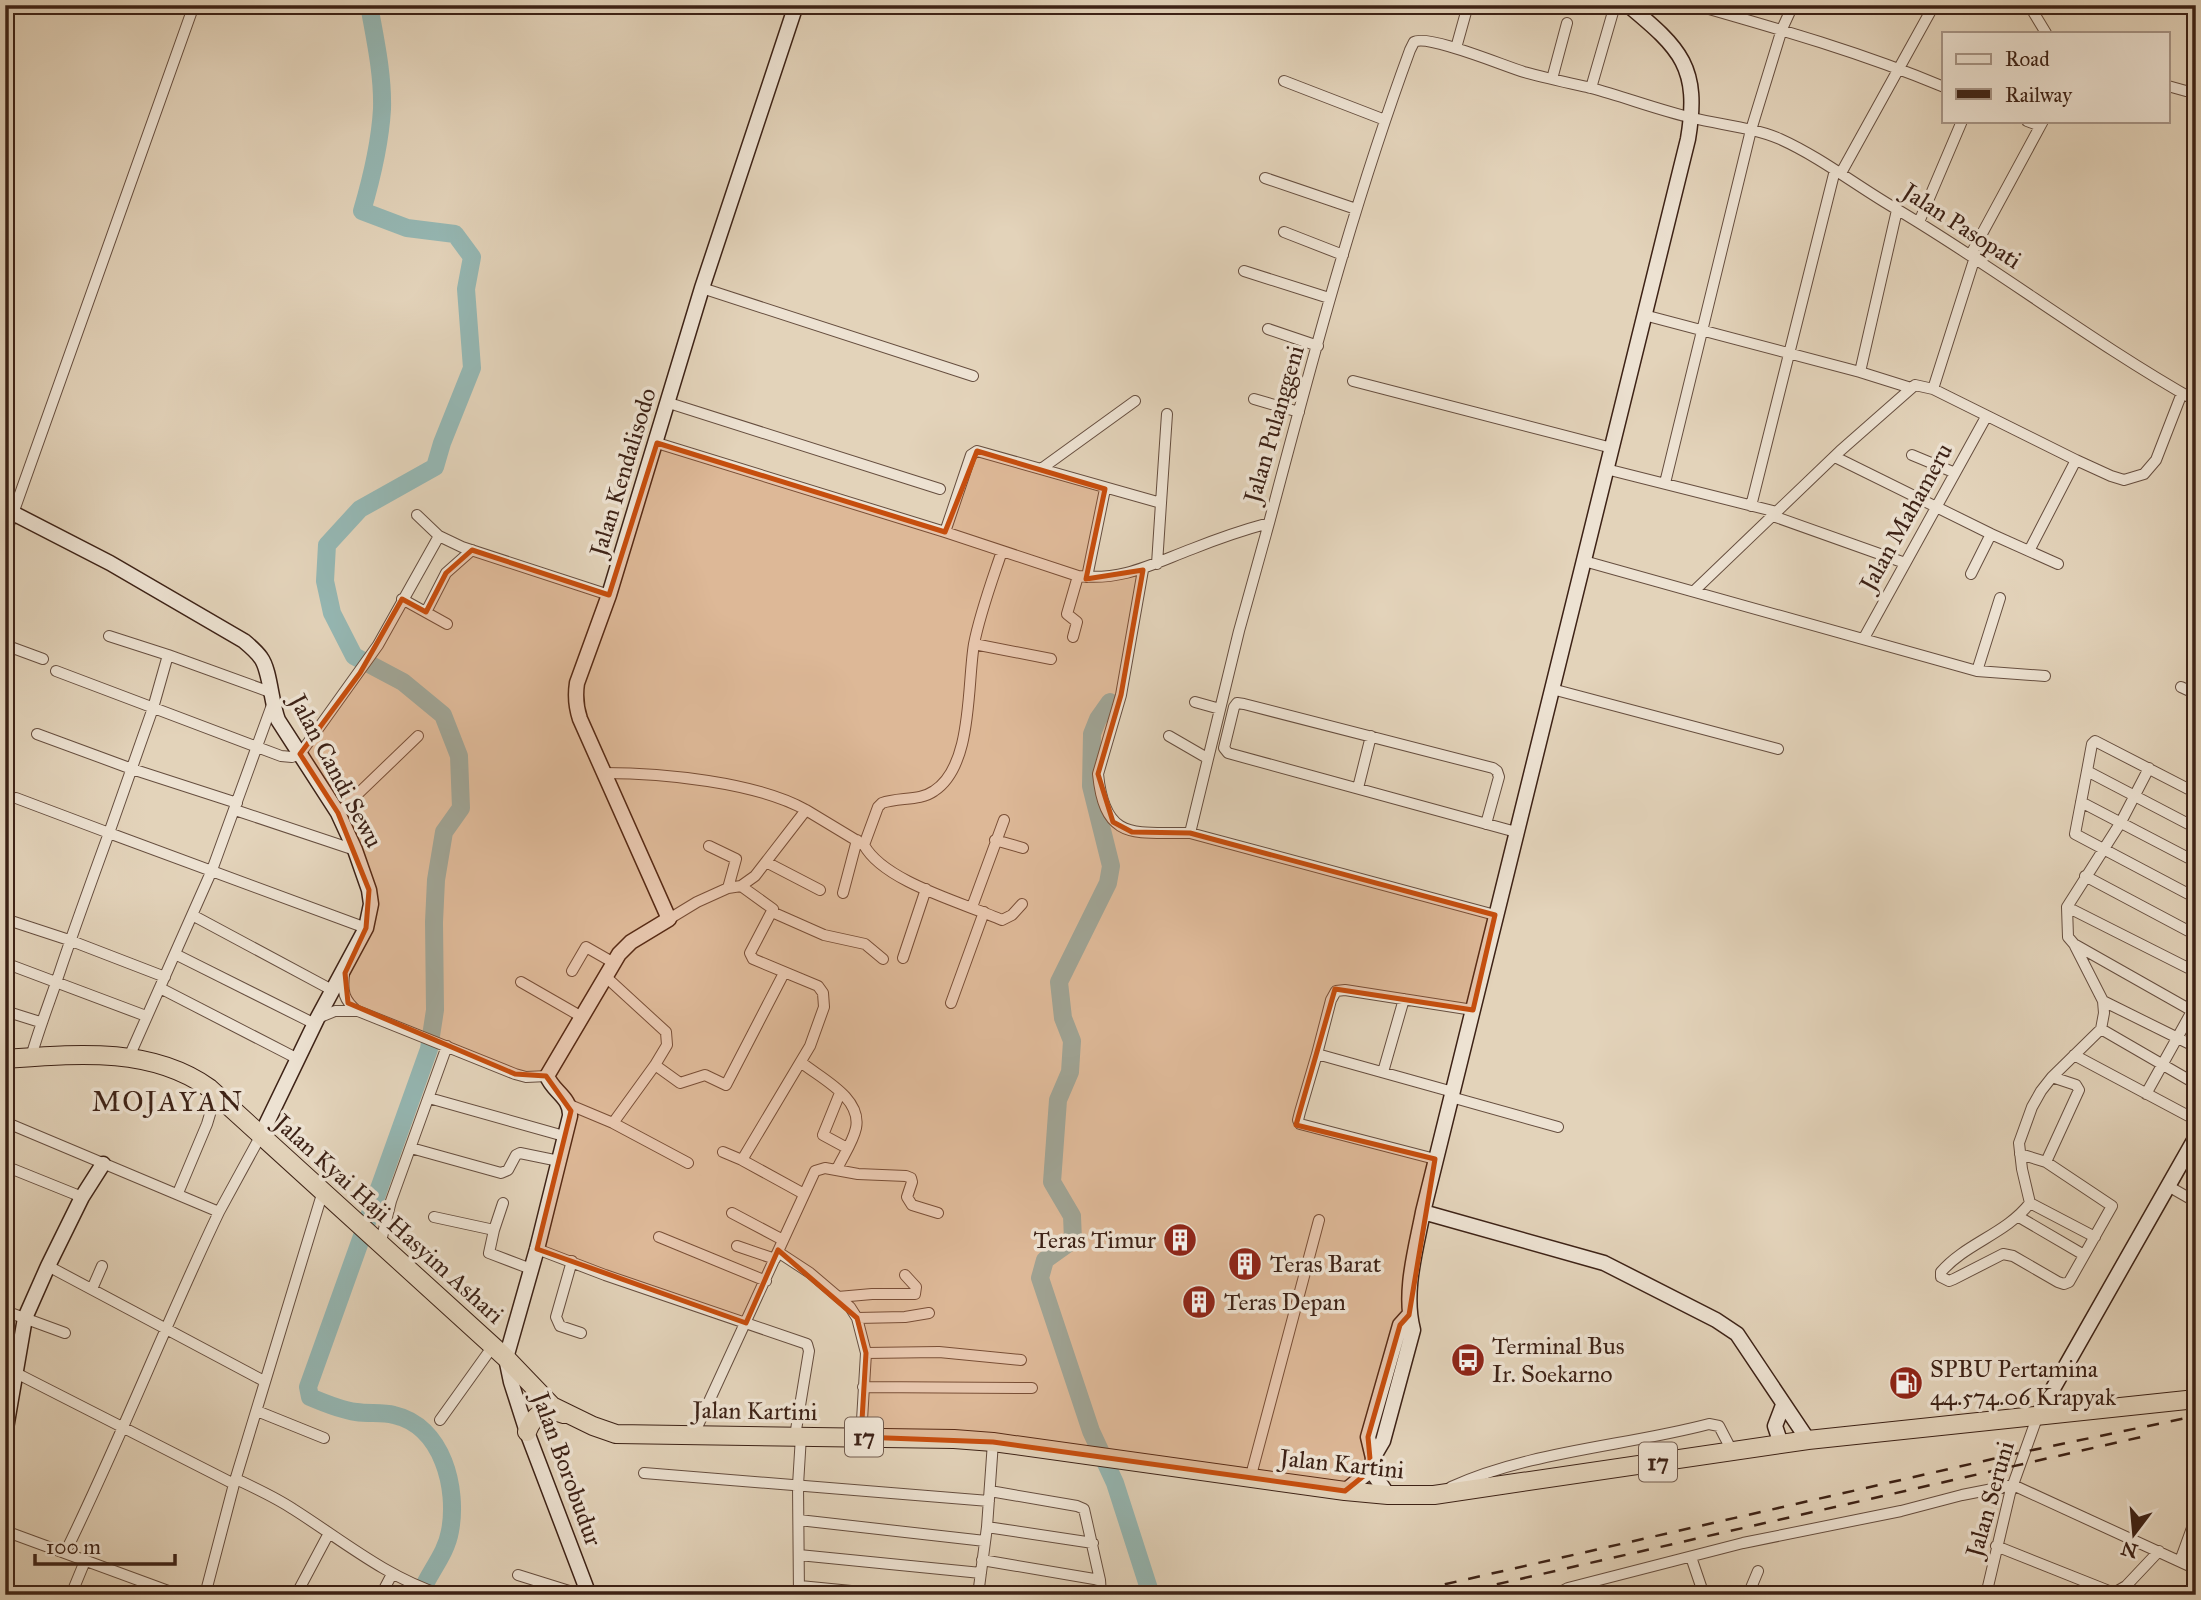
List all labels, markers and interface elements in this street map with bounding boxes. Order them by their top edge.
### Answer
legend [1942,32,2170,122]
text: Road [2005,46,2050,72]
text: Railway [2005,82,2073,108]
street label: Jalan Pasopati [1894,175,2027,276]
street label: Jalan Pulanggeni [1236,342,1311,509]
street label: Jalan Kendalisodo [582,384,663,563]
street label: Jalan Mahameru [1852,438,1959,599]
street label: Jalan Candi Sewu [282,686,389,853]
district label: MOJAYAN [92,1084,244,1119]
street label: Jalan Kyai Haji Hasyim Ashari [266,1106,510,1330]
building icon: Teras Timur [1161,1221,1199,1259]
place label: Teras Timur [1034,1225,1156,1255]
building icon: Teras Barat [1226,1245,1264,1283]
place label: Teras Barat [1270,1249,1382,1279]
building icon: Teras Depan [1180,1283,1218,1321]
place label: Teras Depan [1224,1287,1346,1317]
place label: Terminal Bus Ir. Soekarno [1492,1331,1624,1389]
bus stop icon: Terminal Bus Ir. Soekarno [1449,1341,1487,1379]
place label: SPBU Pertamina 44.574.06 Krapyak [1930,1354,2117,1412]
fuel station icon: SPBU Pertamina 44.574.06 Krapyak [1887,1364,1925,1402]
street label: Jalan Borobudur [524,1385,609,1550]
street label: Jalan Kartini [689,1395,818,1427]
road number: 17 [845,1418,883,1456]
street label: Jalan Seruni [1958,1437,2021,1563]
street label: Jalan Kartini [1275,1442,1406,1485]
road number: 17 [1639,1442,1677,1482]
north arrow [2100,1498,2170,1568]
scale bar [35,1523,175,1567]
text: 100 m [46,1534,101,1560]
text: N [2119,1537,2140,1563]

